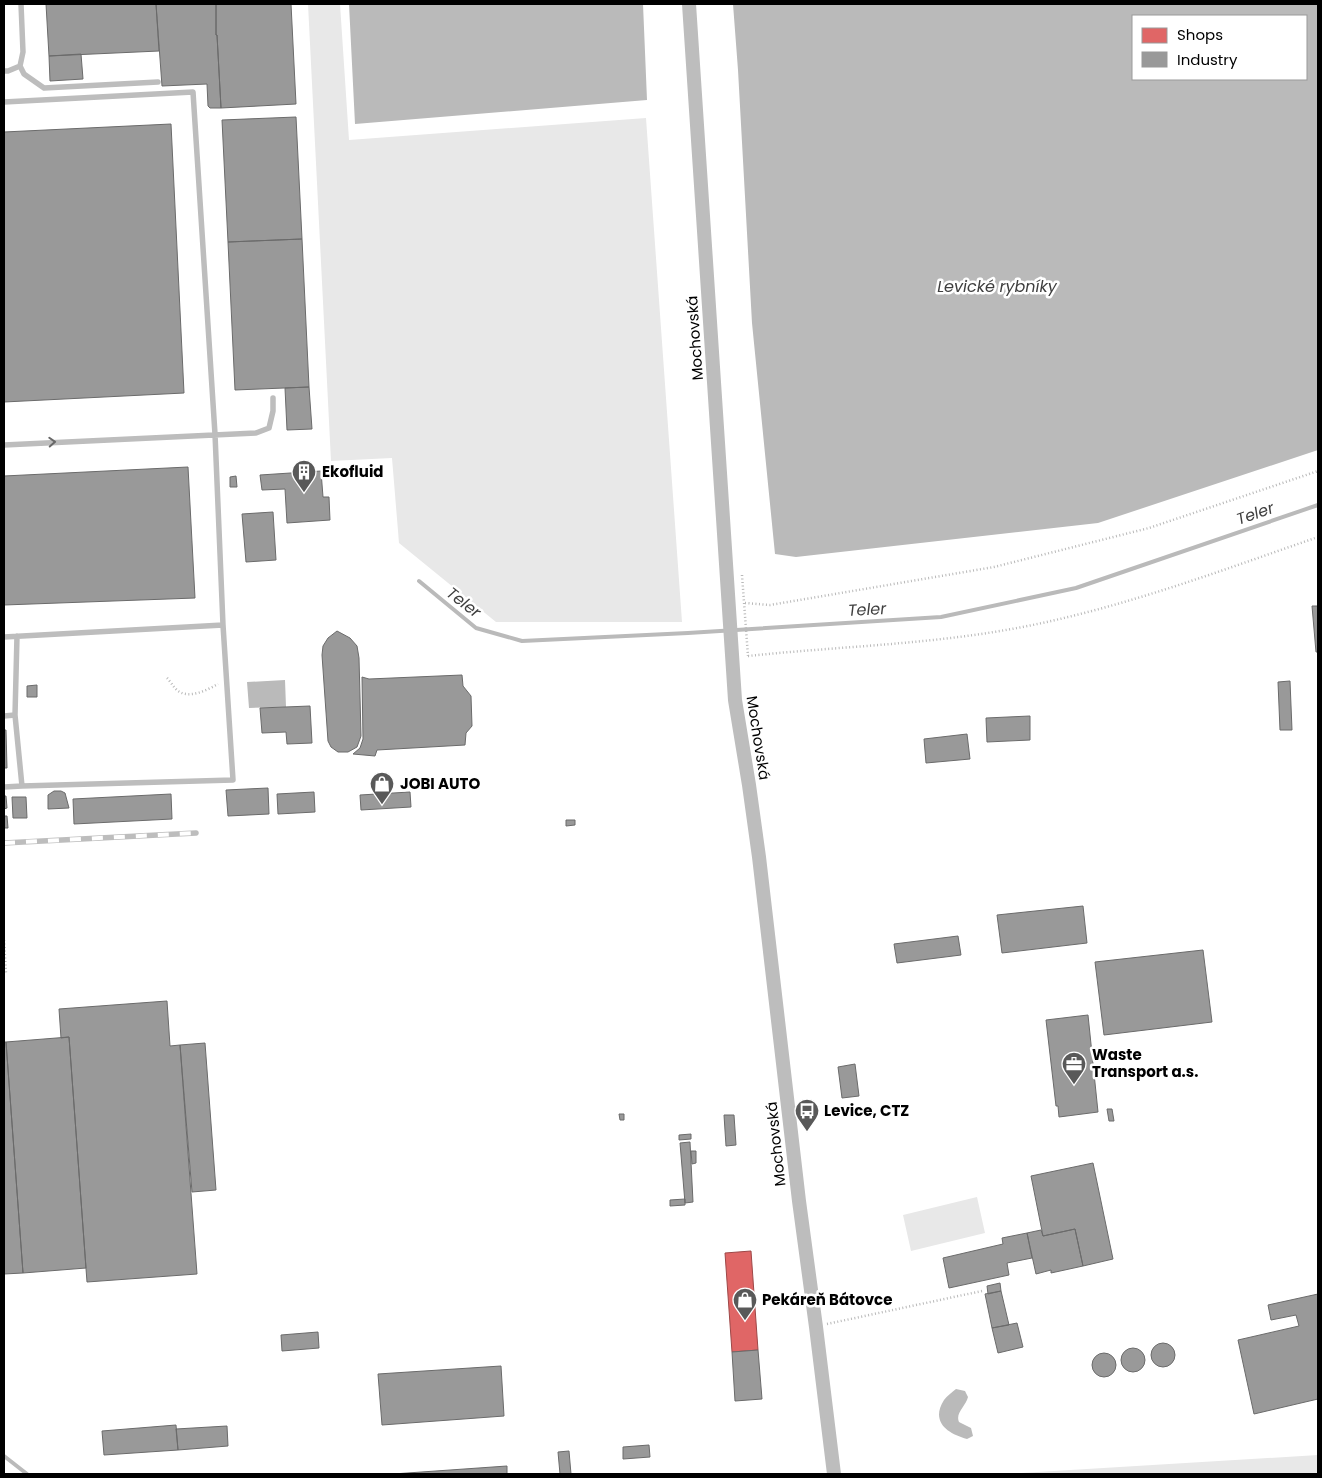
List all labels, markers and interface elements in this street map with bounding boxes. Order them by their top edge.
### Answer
legend [1132,15,1307,80]
text: Shops [1177,24,1223,45]
text: Industry [1177,49,1238,70]
water label: Levické rybníky [937,275,1058,298]
street label: Mochovská [681,295,708,381]
one-way arrow [49,437,57,448]
building icon: Ekofluid [291,459,317,493]
place label: Ekofluid [322,461,384,482]
water label: Teler [1233,496,1278,531]
water label: Teler [441,582,487,624]
water label: Teler [847,597,888,622]
street label: Mochovská [741,694,776,782]
shop icon: JOBI AUTO [369,771,395,805]
place label: JOBI AUTO [400,773,480,794]
place label: Waste Transport a.s. [1092,1044,1198,1082]
office icon: Waste Transport a.s. [1061,1051,1087,1085]
bus stop icon: Levice, CTZ [794,1098,820,1132]
place label: Levice, CTZ [824,1100,909,1121]
street label: Mochovská [761,1101,790,1187]
shop icon: Pekáreň Bátovce [732,1287,758,1321]
place label: Pekáreň Bátovce [762,1289,892,1310]

